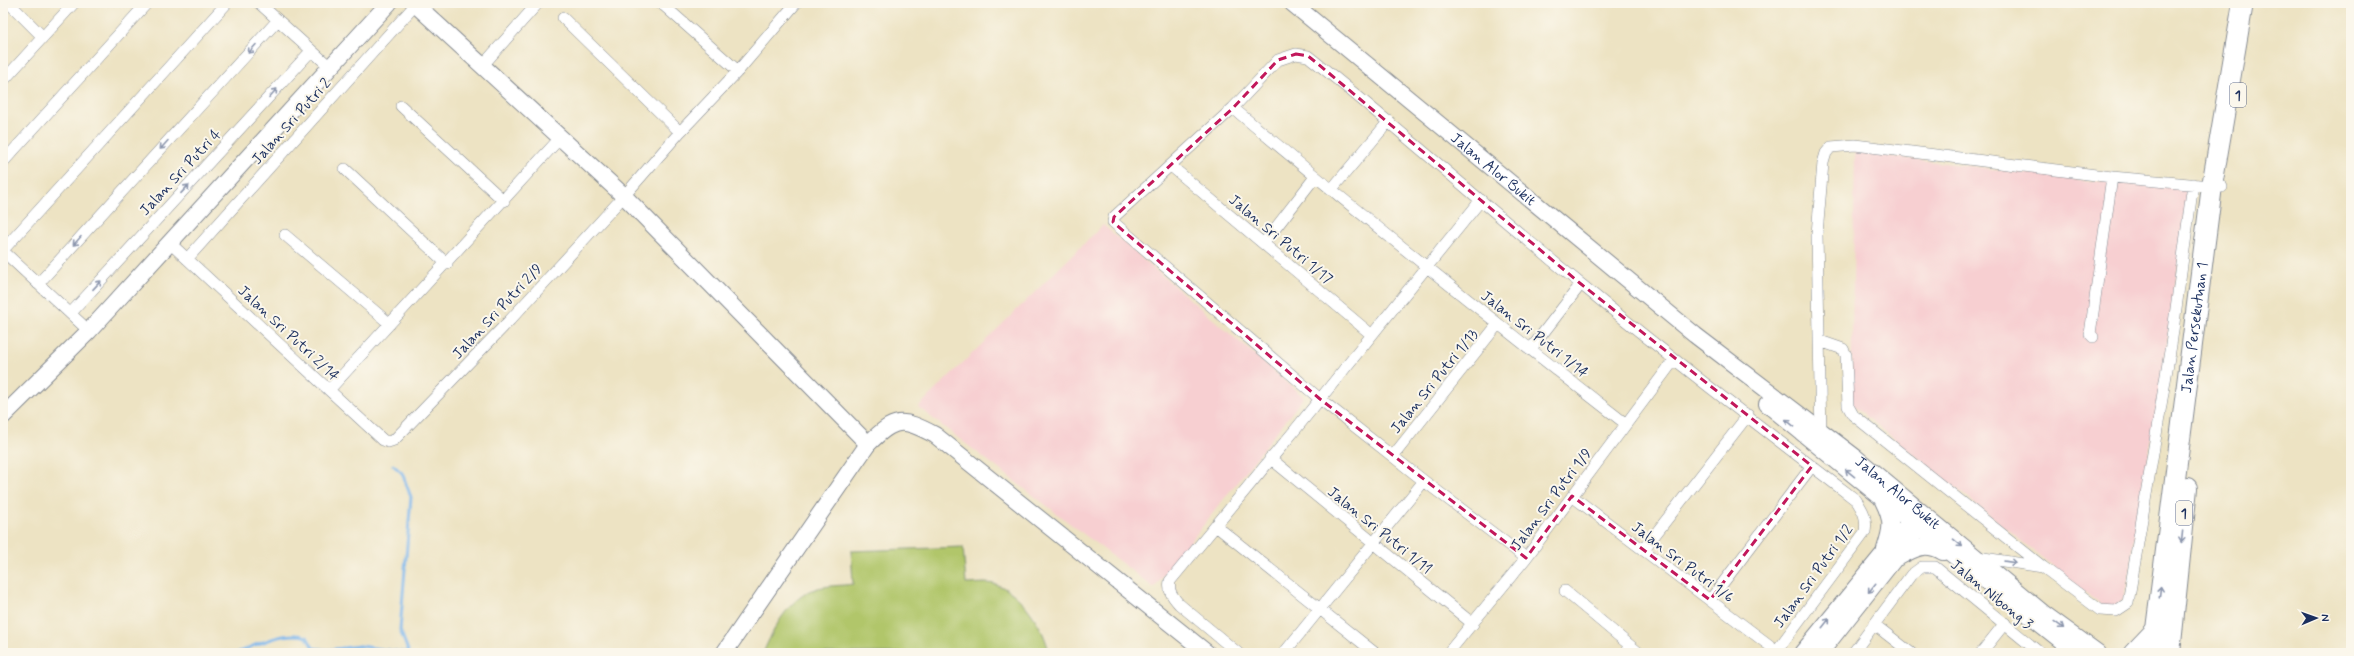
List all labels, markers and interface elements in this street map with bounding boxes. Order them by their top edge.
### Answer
one-way arrow [247,44,256,54]
street label: Jalan Sri Putri 2 [248,74,336,169]
road number: 1 [2230,83,2246,107]
one-way arrow [268,88,278,98]
street label: Jalan Sri Putri 4 [135,125,226,220]
street label: Jalan Alor Bukit [1446,129,1540,211]
one-way arrow [159,140,169,150]
one-way arrow [181,184,190,194]
street label: Jalan Sri Putri 1/17 [1224,190,1337,290]
one-way arrow [72,236,81,246]
street label: Jalan Sri Putri 2/9 [448,260,547,364]
street label: Jalan Persekutuan 1 [2177,261,2213,394]
one-way arrow [92,280,101,290]
street label: Jalan Sri Putri 2/14 [233,281,344,386]
street label: Jalan Sri Putri 1/14 [1476,286,1592,383]
street label: Jalan Sri Putri 1/13 [1386,325,1483,438]
one-way arrow [1785,419,1796,428]
street label: Jalan Sri Putri 1/9 [1507,444,1597,555]
street label: Jalan Alor Bukit [1850,452,1944,535]
one-way arrow [1845,468,1856,477]
street label: Jalan Sri Putri 1/11 [1323,482,1436,579]
road number: 1 [2176,501,2192,525]
street label: Jalan Sri Putri 1/6 [1627,518,1738,608]
street label: Jalan Sri Putri 1/2 [1770,521,1858,632]
one-way arrow [2178,530,2186,543]
one-way arrow [1953,538,1964,547]
street label: Jalan Nibong 3 [1946,555,2037,634]
one-way arrow [2003,558,2016,566]
one-way arrow [1868,583,1877,594]
one-way arrow [2156,586,2164,599]
north arrow [2296,598,2336,638]
text: N [2318,614,2332,622]
one-way arrow [1822,617,1830,628]
one-way arrow [2053,621,2064,629]

